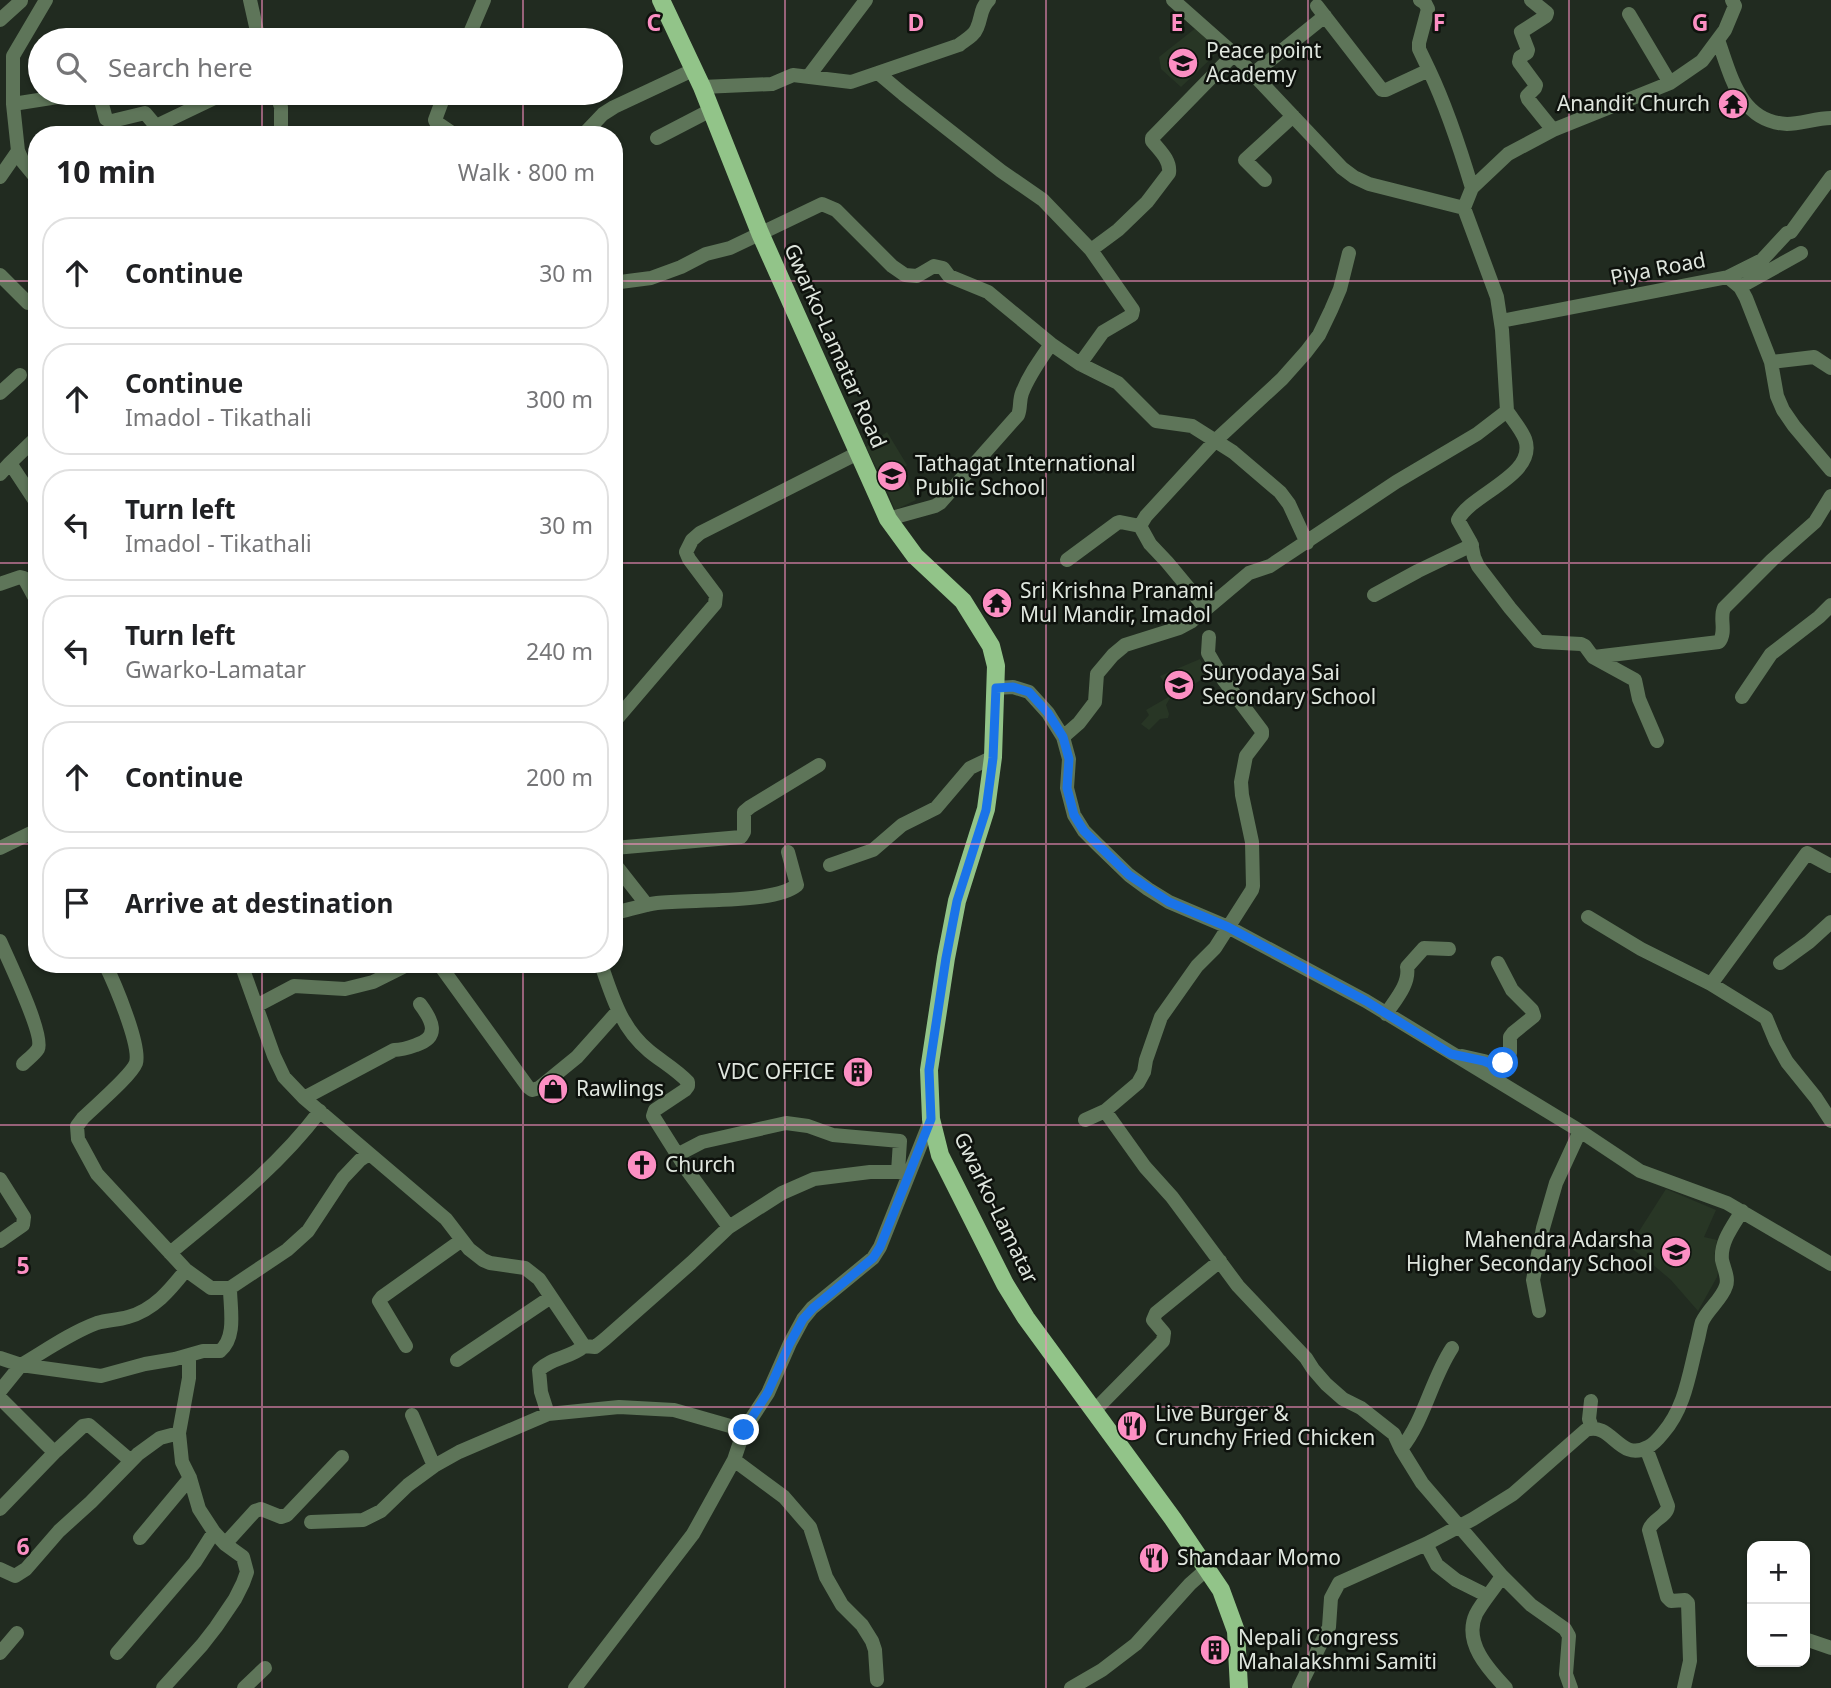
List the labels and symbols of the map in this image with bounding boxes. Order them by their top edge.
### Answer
text: C [647,6,662,38]
text: D [908,6,924,38]
text: E [1171,6,1183,38]
text: F [1433,6,1445,38]
text: G [1692,6,1708,38]
place label: Peace point Academy [1206,36,1322,88]
school or university icon: Peace point Academy [1166,46,1200,80]
temple icon: Anandit Church [1716,87,1750,121]
place label: Anandit Church [1557,89,1710,117]
street label: Gwarko-Lamatar Road [778,239,894,452]
street label: Piya Road [1608,245,1708,291]
place label: Tathagat International Public School [915,449,1136,501]
school or university icon: Tathagat International Public School [875,459,909,493]
place label: Sri Krishna Pranami Mul Mandir, Imadol [1020,576,1214,628]
temple icon: Sri Krishna Pranami Mul Mandir, Imadol [980,586,1014,620]
place label: Suryodaya Sai Secondary School [1202,658,1376,710]
school or university icon: Suryodaya Sai Secondary School [1162,668,1196,702]
route start [1487,1047,1518,1078]
building icon: VDC OFFICE [841,1055,875,1089]
place label: VDC OFFICE [718,1057,835,1085]
shop icon: Rawlings [536,1072,570,1106]
place label: Rawlings [576,1074,664,1102]
street label: Gwarko-Lamatar [948,1127,1046,1288]
church icon: Church [625,1148,659,1182]
place label: Church [665,1150,736,1178]
place label: Mahendra Adarsha Higher Secondary School [1406,1225,1653,1277]
school or university icon: Mahendra Adarsha Higher Secondary School [1659,1235,1693,1269]
text: 5 [16,1249,30,1281]
place label: Live Burger & Crunchy Fried Chicken [1155,1399,1375,1451]
restaurant icon: Live Burger & Crunchy Fried Chicken [1115,1409,1149,1443]
route end [728,1414,759,1445]
text: 6 [16,1530,30,1562]
restaurant icon: Shandaar Momo [1137,1541,1171,1575]
place label: Shandaar Momo [1177,1543,1341,1571]
place label: Nepali Congress Mahalakshmi Samiti [1238,1623,1437,1675]
building icon: Nepali Congress Mahalakshmi Samiti [1198,1633,1232,1667]

